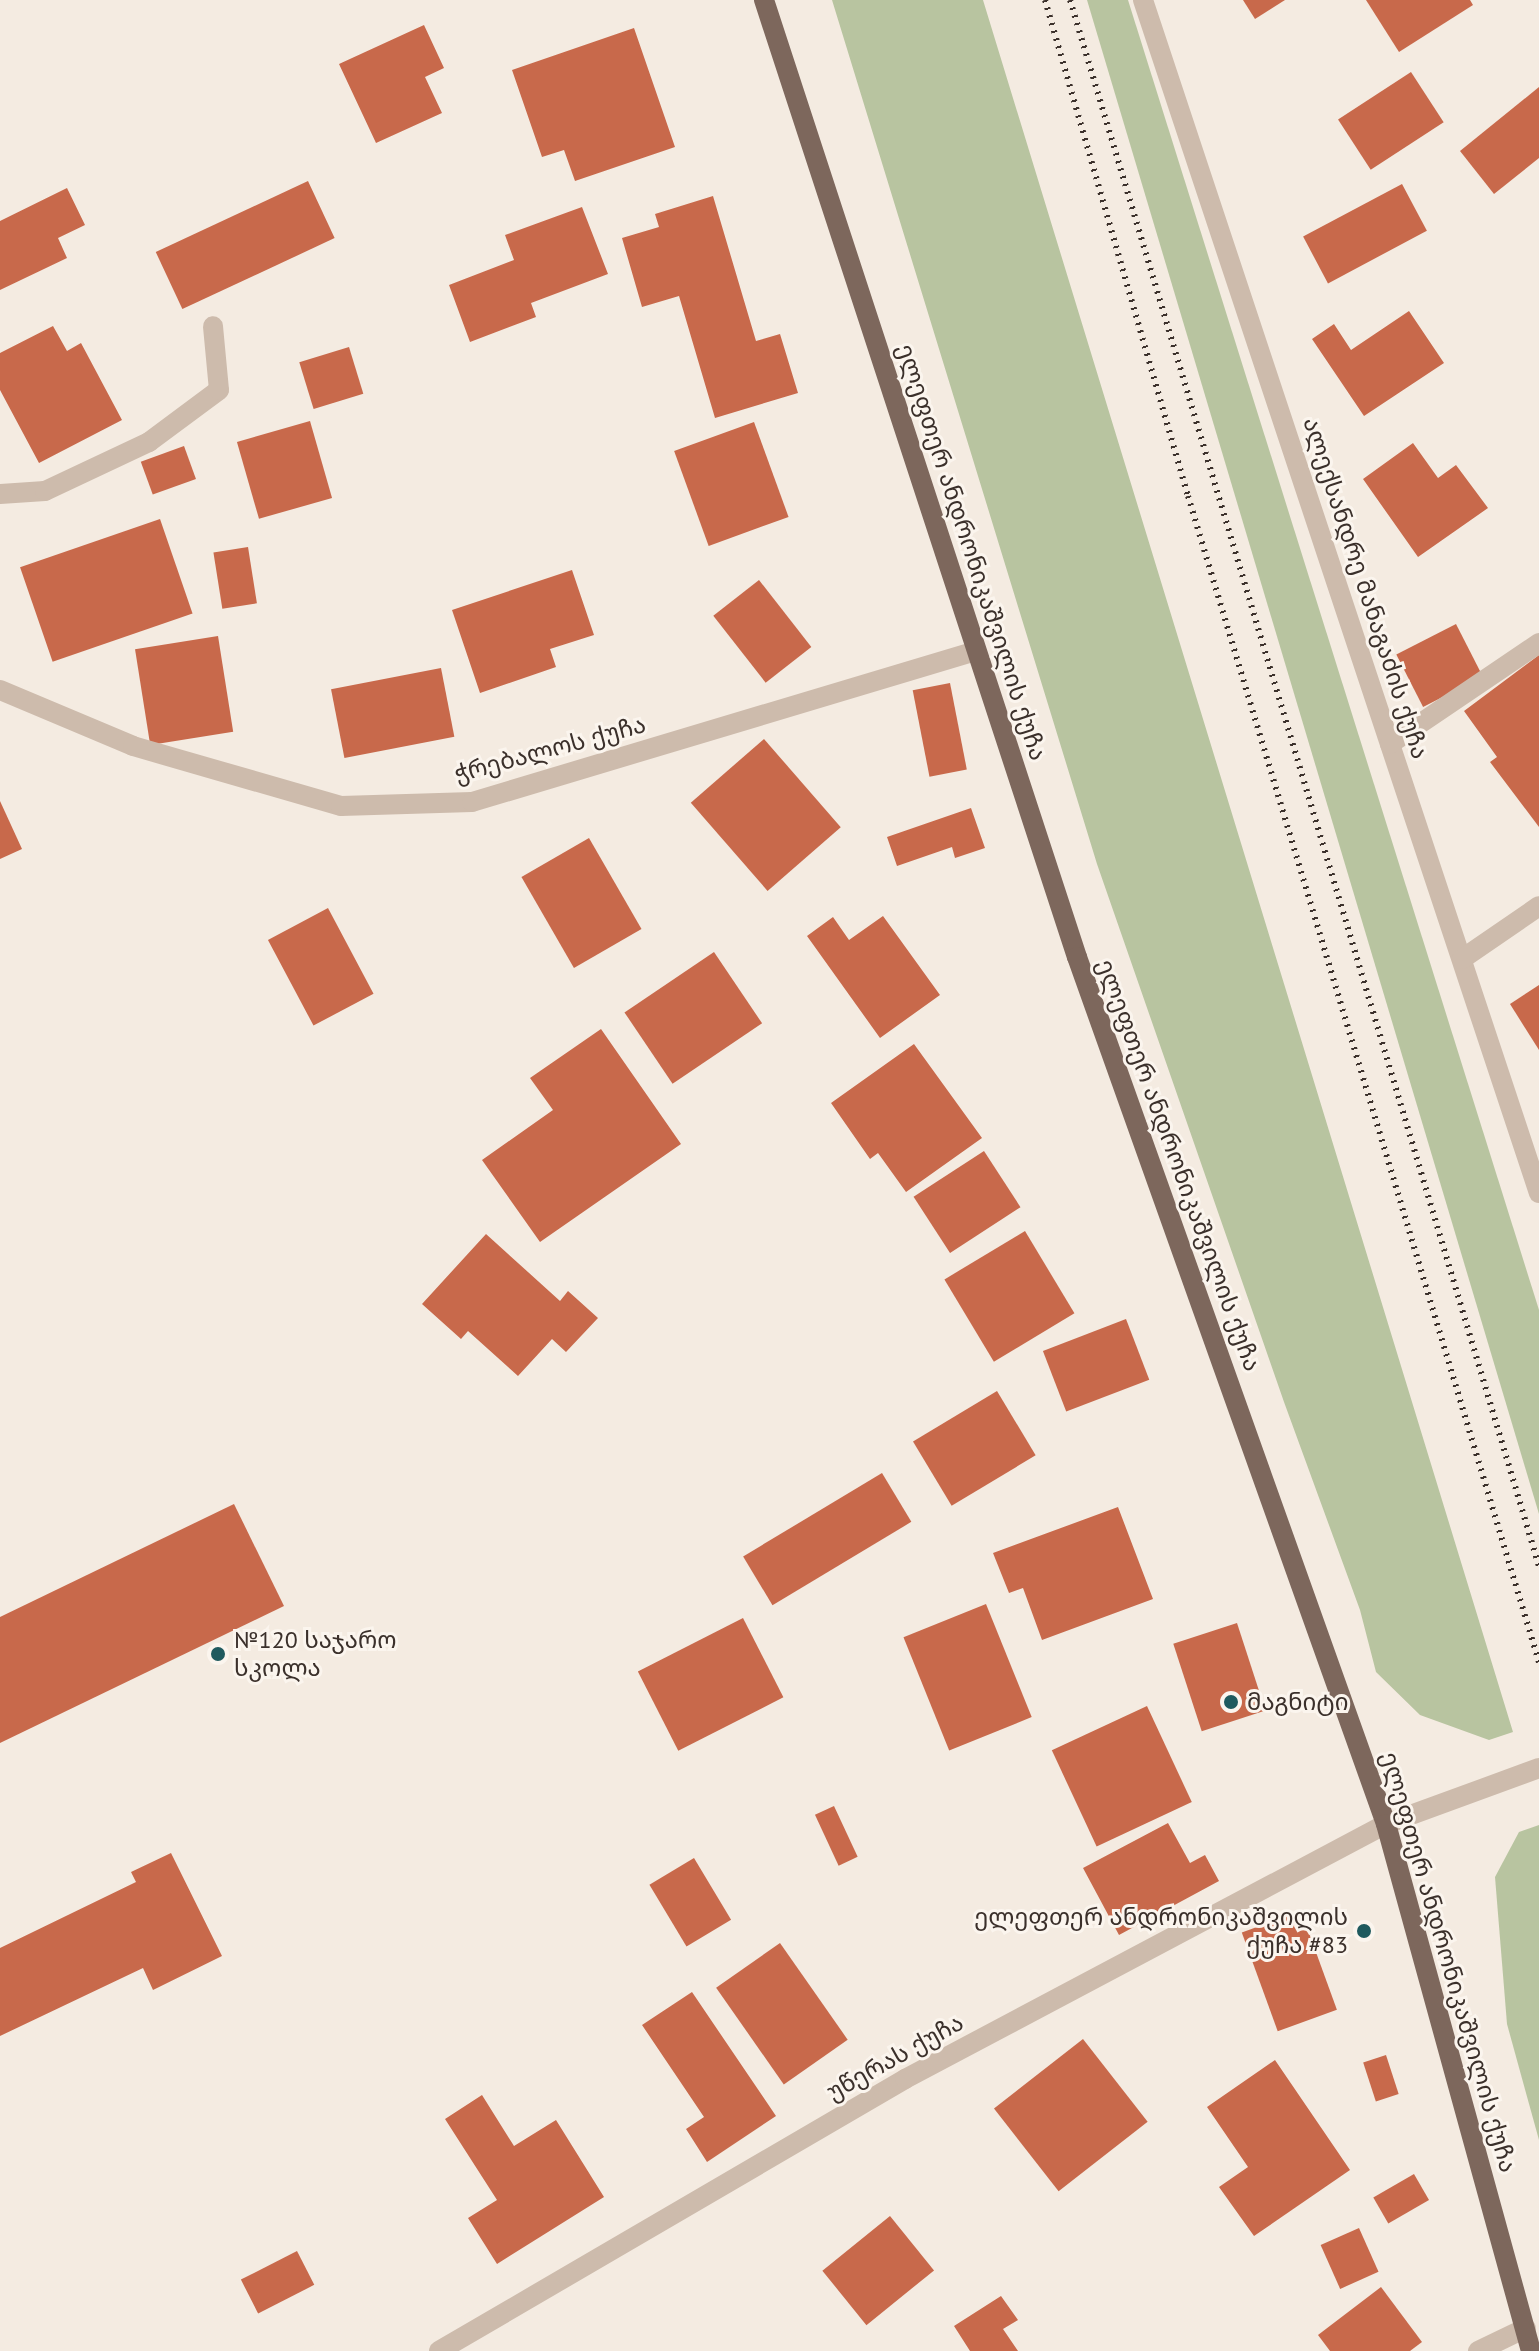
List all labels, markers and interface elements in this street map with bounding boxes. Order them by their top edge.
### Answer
street label: ელეფთერ ანდრონიკაშვილის ქუჩა [891,340,1053,764]
street label: ალექსანდრე მანაგაძის ქუჩა [1297,414,1435,762]
street label: ჭრებალოს ქუჩა [451,710,649,788]
street label: ელეფთერ ანდრონიკაშვილის ქუჩა [1091,955,1267,1375]
place label: №120 საჯარო სკოლა [234,1626,397,1682]
marker: №120 საჯარო სკოლა [209,1645,227,1663]
place label: მაგნიტი [1247,1688,1349,1716]
marker: მაგნიტი [1222,1693,1240,1711]
street label: ელეფთერ ანდრონიკაშვილის ქუჩა [1375,1748,1523,2176]
place label: ელეფთერ ანდრონიკაშვილის ქუჩა #83 [974,1903,1348,1959]
marker: ელეფთერ ანდრონიკაშვილის ქუჩა #83 [1355,1922,1373,1940]
street label: უწერას ქუჩა [822,2008,968,2106]

